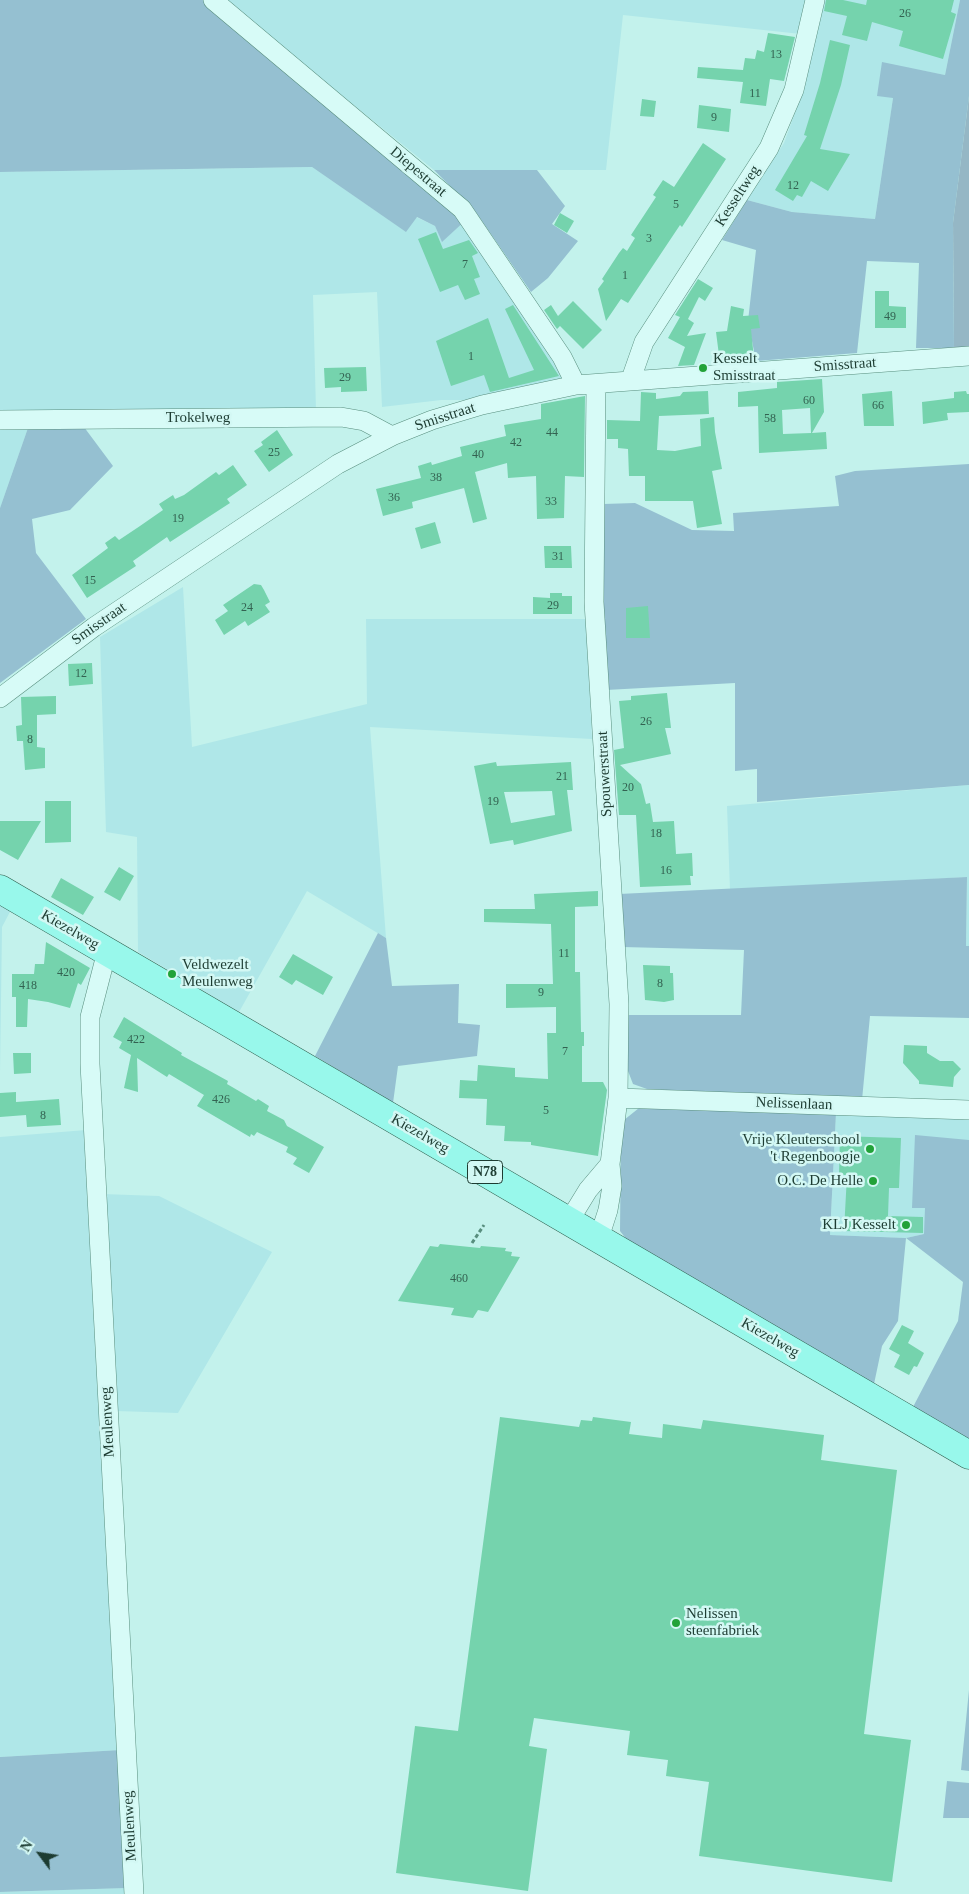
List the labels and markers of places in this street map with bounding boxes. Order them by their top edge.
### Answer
place label: Kesselt Smisstraat [713,350,775,385]
marker: Kesselt Smisstraat [697,362,709,374]
place label: Veldwezelt Meulenweg [182,956,253,991]
marker: Veldwezelt Meulenweg [166,968,178,980]
place label: Vrije Kleuterschool 't Regenboogje [742,1131,860,1166]
marker: Vrije Kleuterschool 't Regenboogje [864,1143,876,1155]
place label: O.C. De Helle [777,1172,863,1190]
marker: O.C. De Helle [867,1175,879,1187]
place label: KLJ Kesselt [822,1216,896,1234]
marker: KLJ Kesselt [900,1219,912,1231]
place label: Nelissen steenfabriek [686,1605,759,1640]
marker: Nelissen steenfabriek [670,1617,682,1629]

